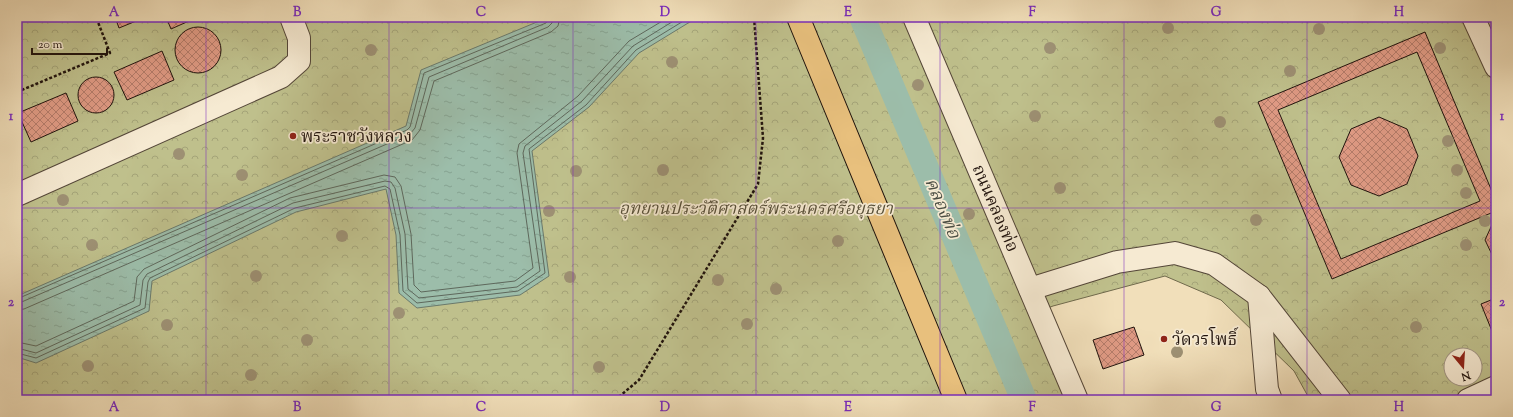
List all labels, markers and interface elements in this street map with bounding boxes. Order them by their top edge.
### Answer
text: A [109,4,120,22]
text: B [293,4,302,22]
text: C [476,4,486,22]
text: D [660,4,670,22]
text: E [844,4,852,22]
text: F [1028,4,1036,22]
text: G [1211,4,1222,22]
text: H [1394,4,1405,22]
scale bar [32,30,107,56]
text: 20 m [38,36,63,54]
text: 1 [9,108,14,126]
text: 1 [1500,108,1505,126]
place label: พระราชวังหลวง [301,126,412,150]
marker: พระราชวังหลวง [288,131,298,141]
street label: ถนนคลองท่อ [965,161,1023,256]
water label: คลองท่อ [917,174,966,244]
park label: อุทยานประวัติศาสตร์พระนครศรีอยุธยา [619,198,894,222]
text: 2 [8,294,15,312]
text: 2 [1499,294,1506,312]
place label: วัดวรโพธิ์ [1172,326,1239,353]
marker: วัดวรโพธิ์ [1159,334,1169,344]
north arrow [1443,347,1483,387]
text: N [1459,366,1473,385]
text: A [109,399,120,417]
text: B [293,399,302,417]
text: C [476,399,486,417]
text: D [660,399,670,417]
text: E [844,399,852,417]
text: F [1028,399,1036,417]
text: G [1211,399,1222,417]
text: H [1394,399,1405,417]

